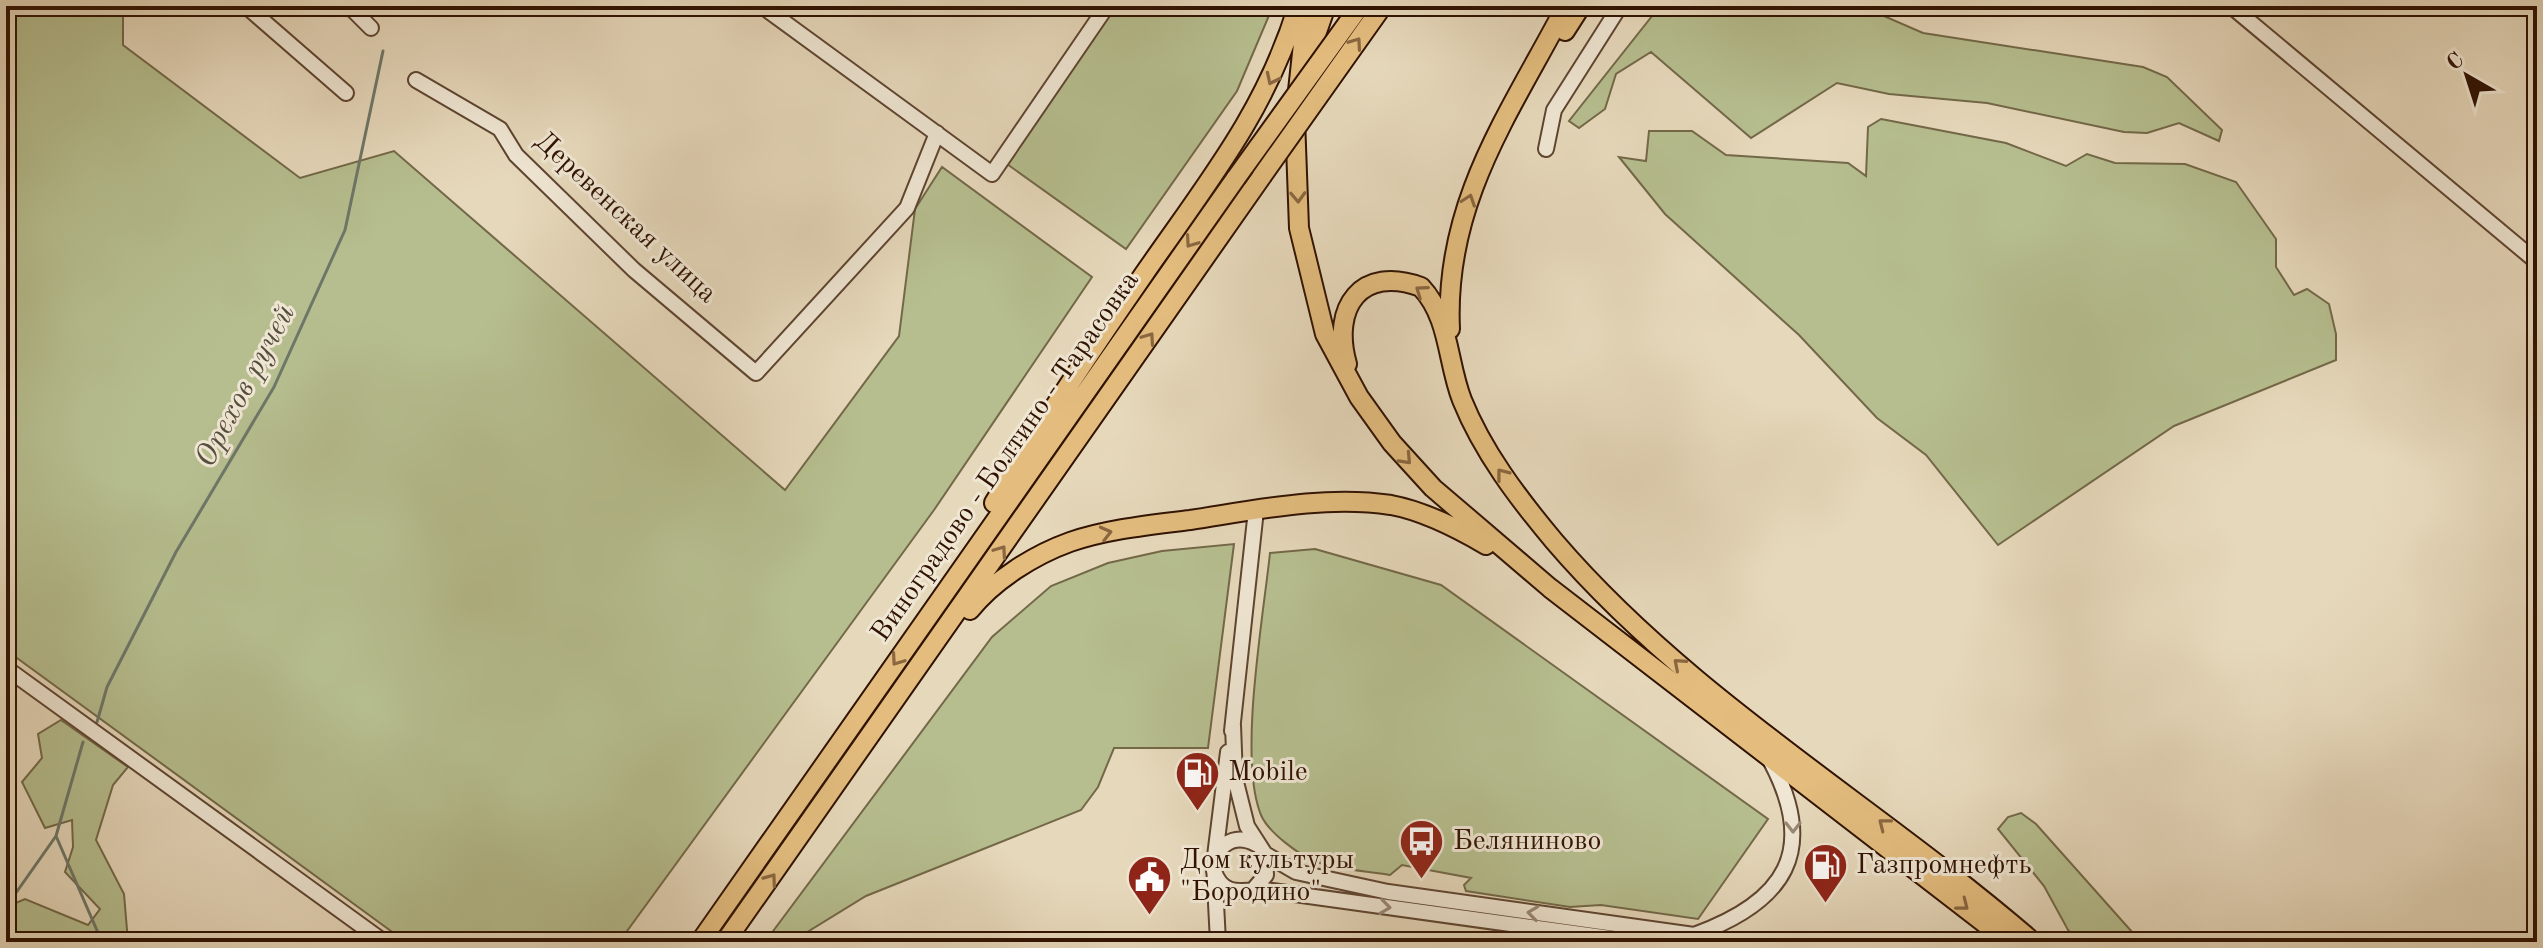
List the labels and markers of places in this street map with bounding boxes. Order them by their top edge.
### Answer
fuel station icon: Mobile [1173,749,1221,812]
place label: Mobile [1228,759,1308,787]
bus stop icon: Беляниново [1398,818,1446,881]
place label: Беляниново [1453,828,1601,856]
fuel station icon: Газпромнефть [1801,842,1849,905]
place label: Дом культуры "Бородино" [1180,847,1354,907]
place label: Газпромнефть [1856,852,2032,880]
public building icon: Дом культуры "Бородино" [1125,853,1173,916]

